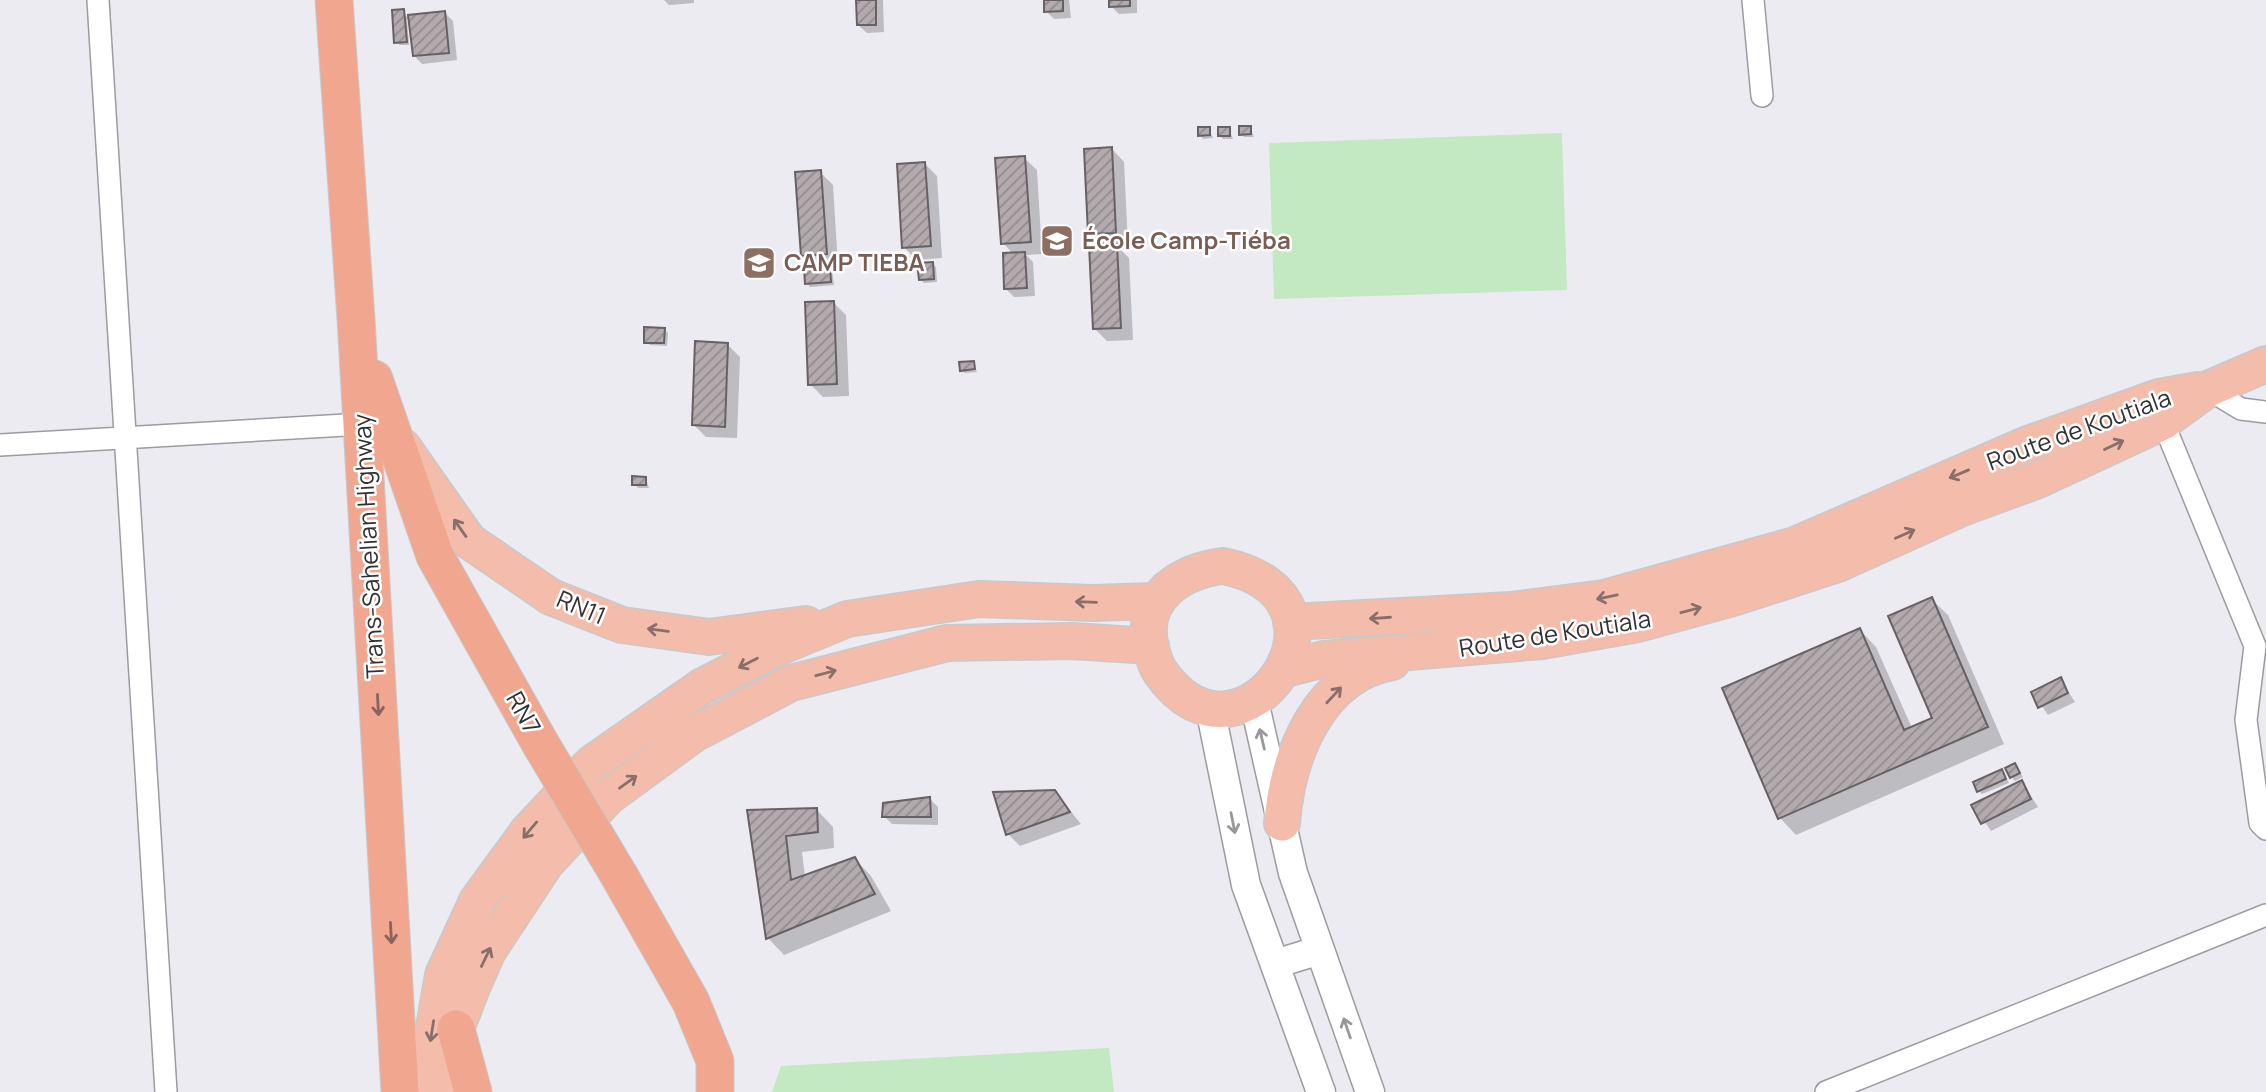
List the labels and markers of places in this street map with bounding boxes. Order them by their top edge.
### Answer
school or university icon: École Camp-Tiéba [1038,222,1076,260]
place label: École Camp-Tiéba [1082,223,1291,256]
school or university icon: CAMP TIEBA [740,244,778,282]
place label: CAMP TIEBA [784,245,925,278]

